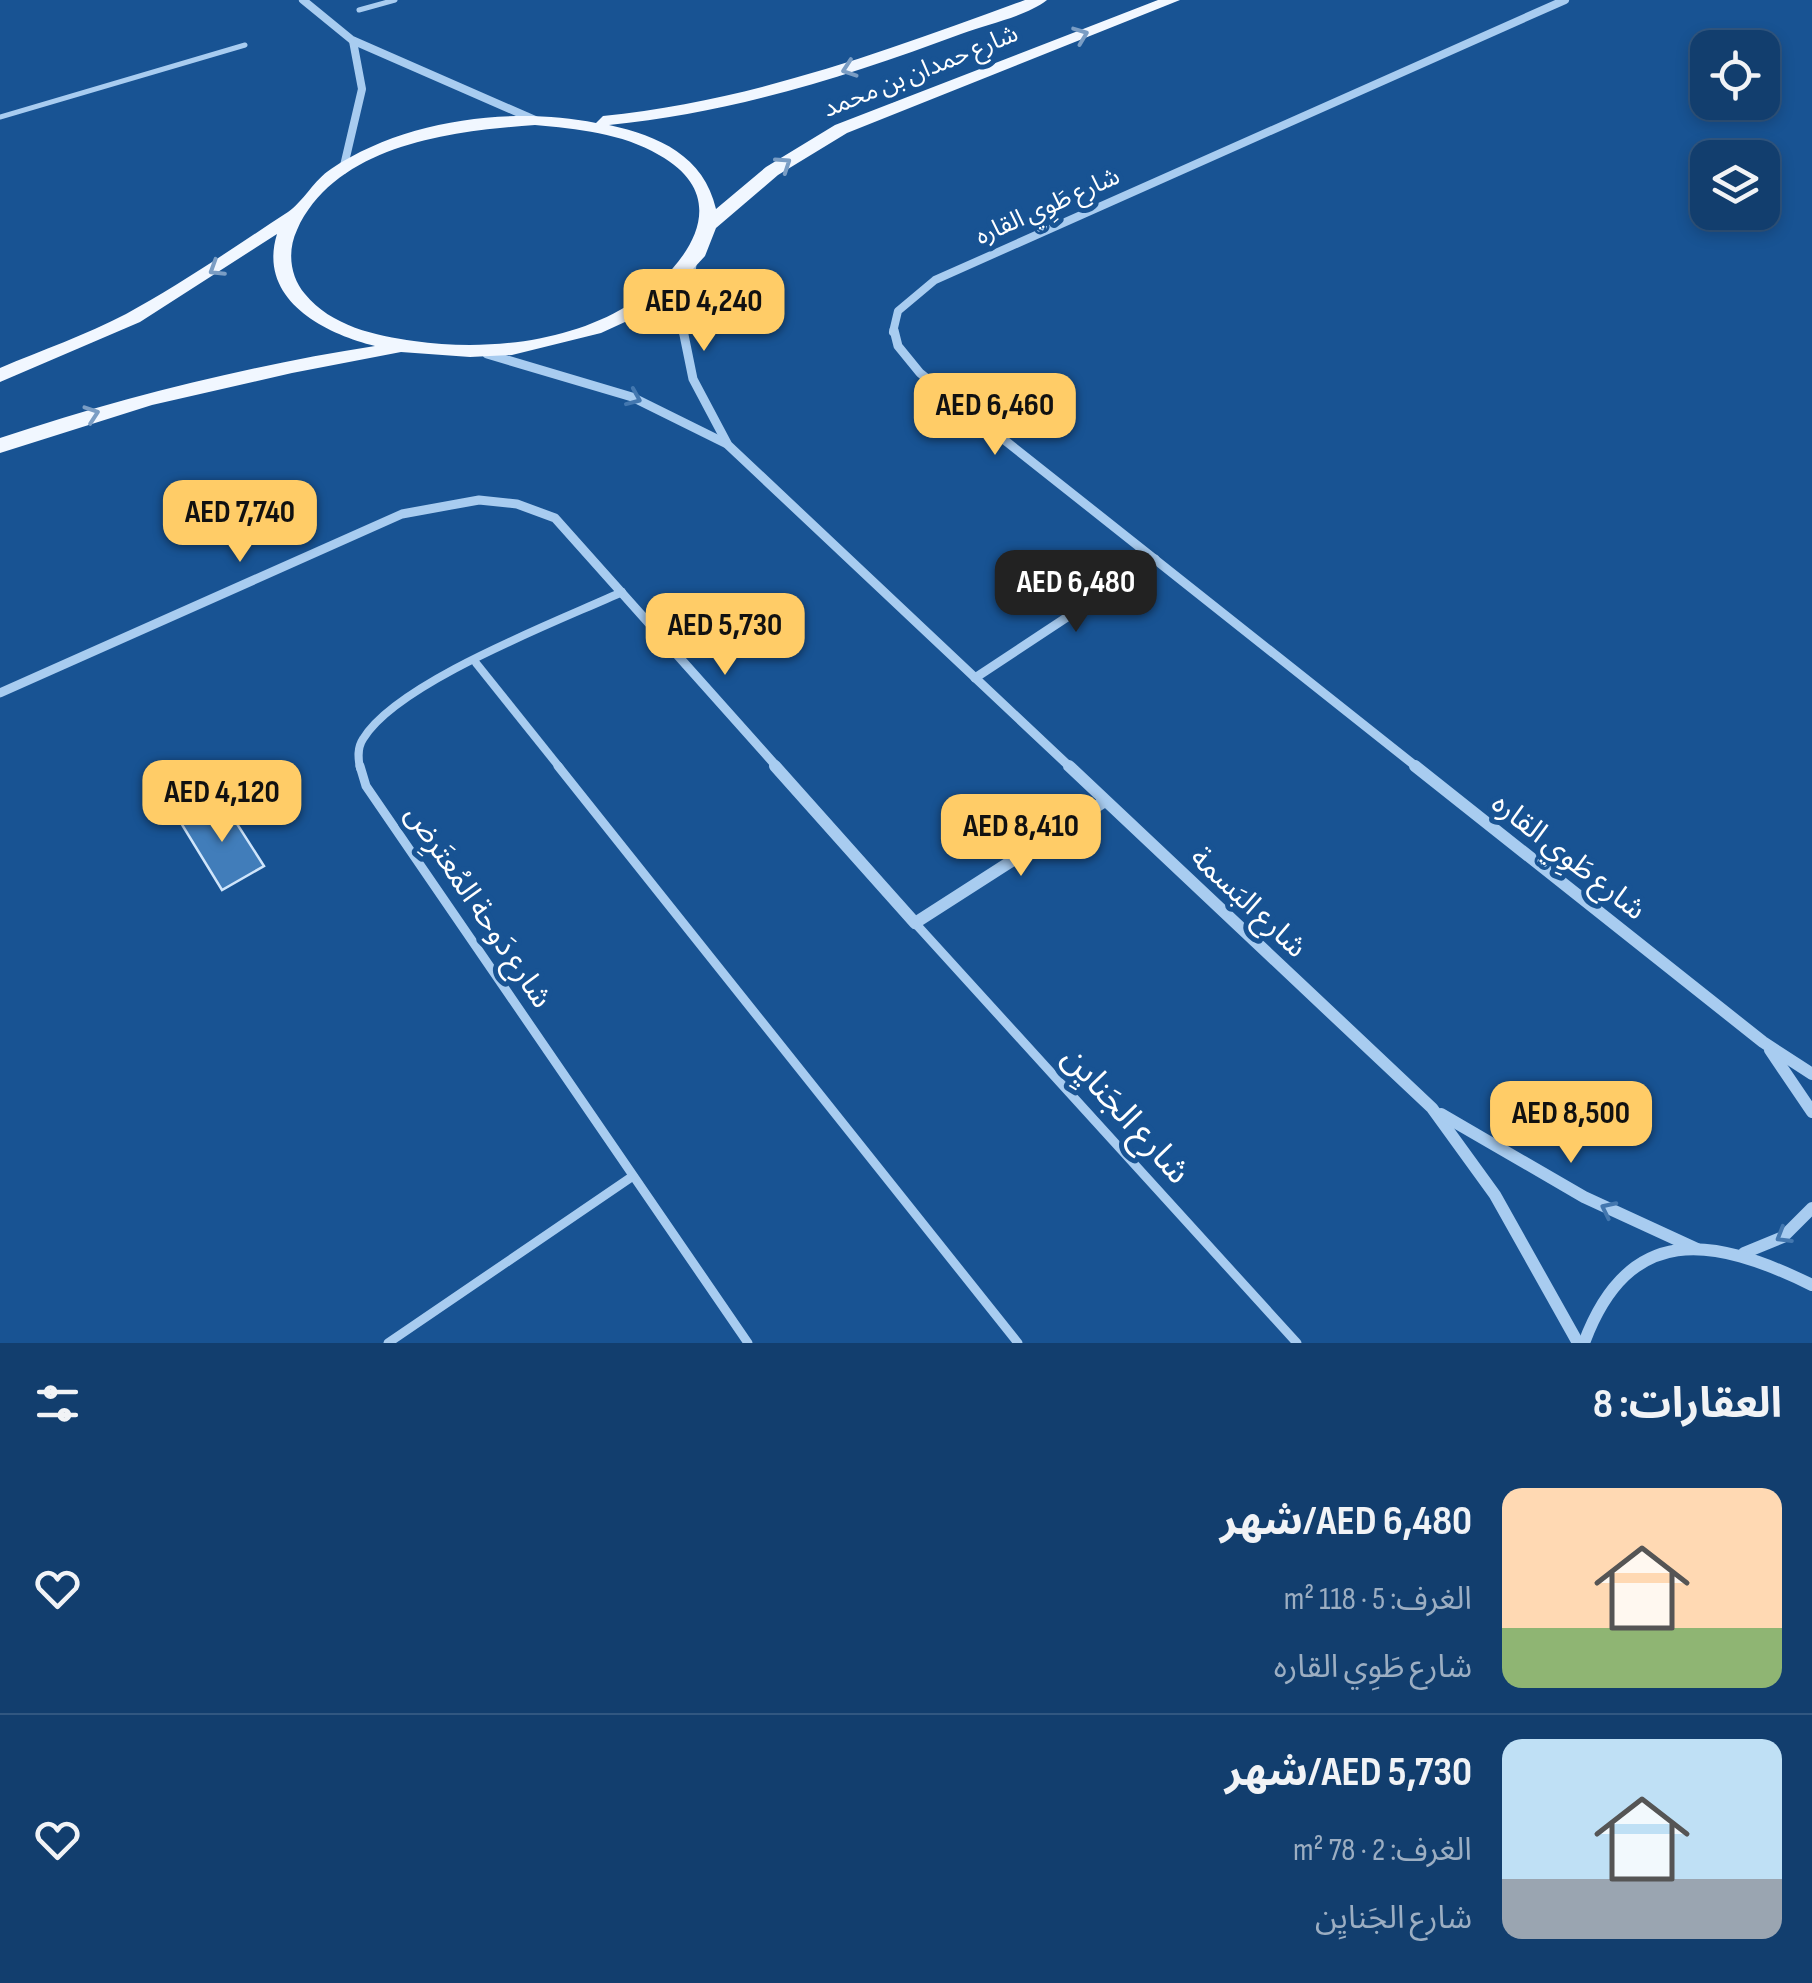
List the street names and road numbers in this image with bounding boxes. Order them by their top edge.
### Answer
street label: شارع حمدان بن محمد [818,18,1024,127]
street label: شارع طَوِي القاره [971,161,1126,255]
street label: شارع طَوِي القاره [1482,785,1653,931]
street label: شارع دَوحة المُعتَرِض [394,798,559,1017]
street label: شارع البَسمة [1181,840,1314,968]
street label: شارع الجَنايِن [1050,1037,1199,1195]

